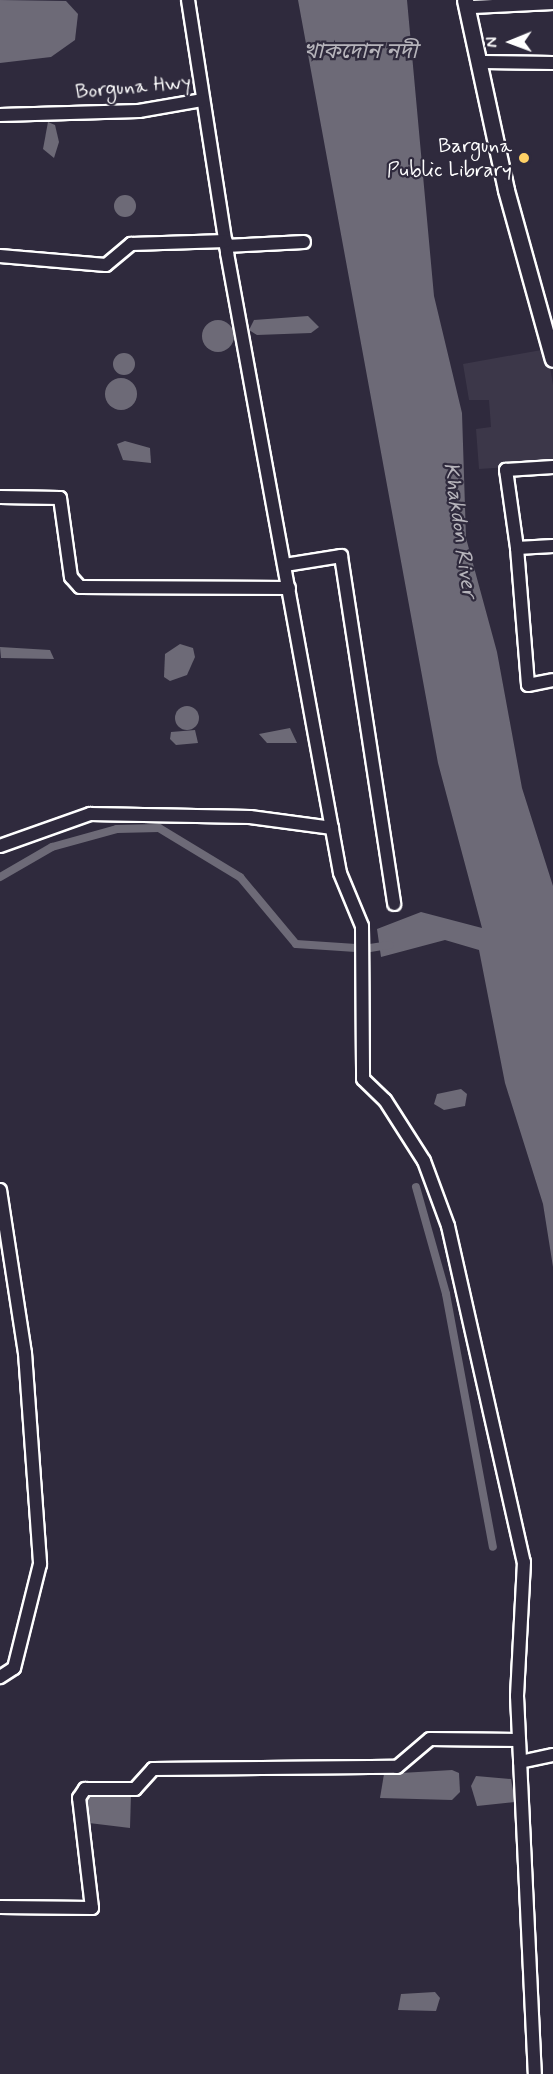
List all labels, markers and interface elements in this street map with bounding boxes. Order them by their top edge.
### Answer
north arrow [481,12,541,72]
text: N [482,37,503,48]
water label: খাকদোন নদী [303,40,417,66]
street label: Borguna Hwy [75,69,191,105]
place label: Barguna Public Library [382,133,512,183]
marker: Barguna Public Library [517,151,531,165]
water label: Khakdon River [437,461,481,599]

